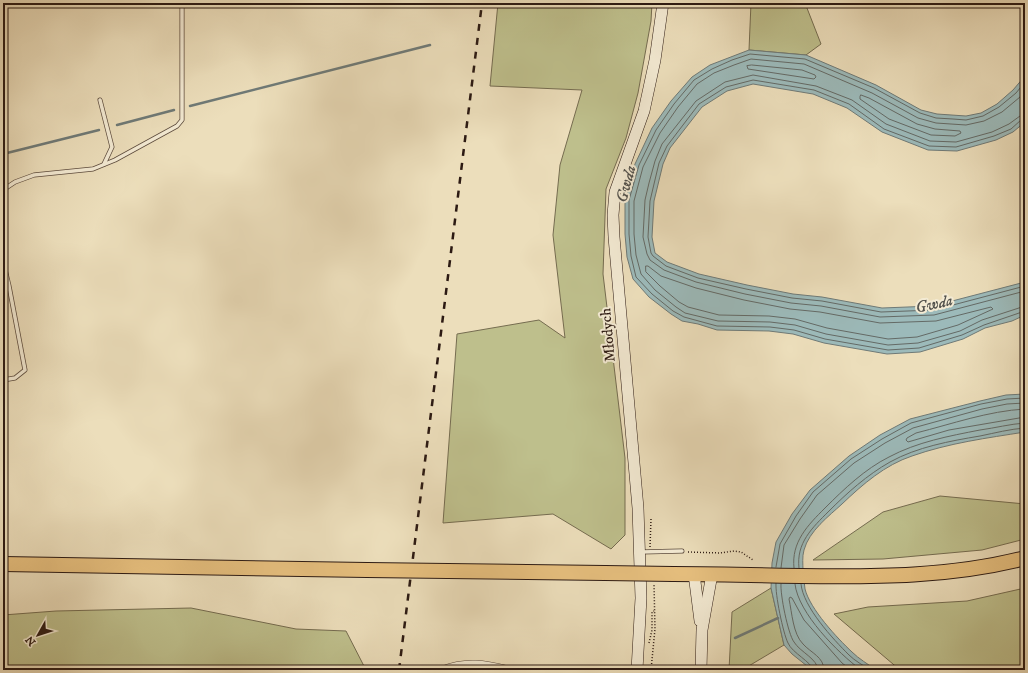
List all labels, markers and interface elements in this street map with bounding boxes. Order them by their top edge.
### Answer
water label: Gwda [611,163,641,205]
water label: Gwda [913,290,955,318]
street label: Młodych [596,307,620,363]
north arrow [18,615,58,655]
text: N [23,633,39,649]

